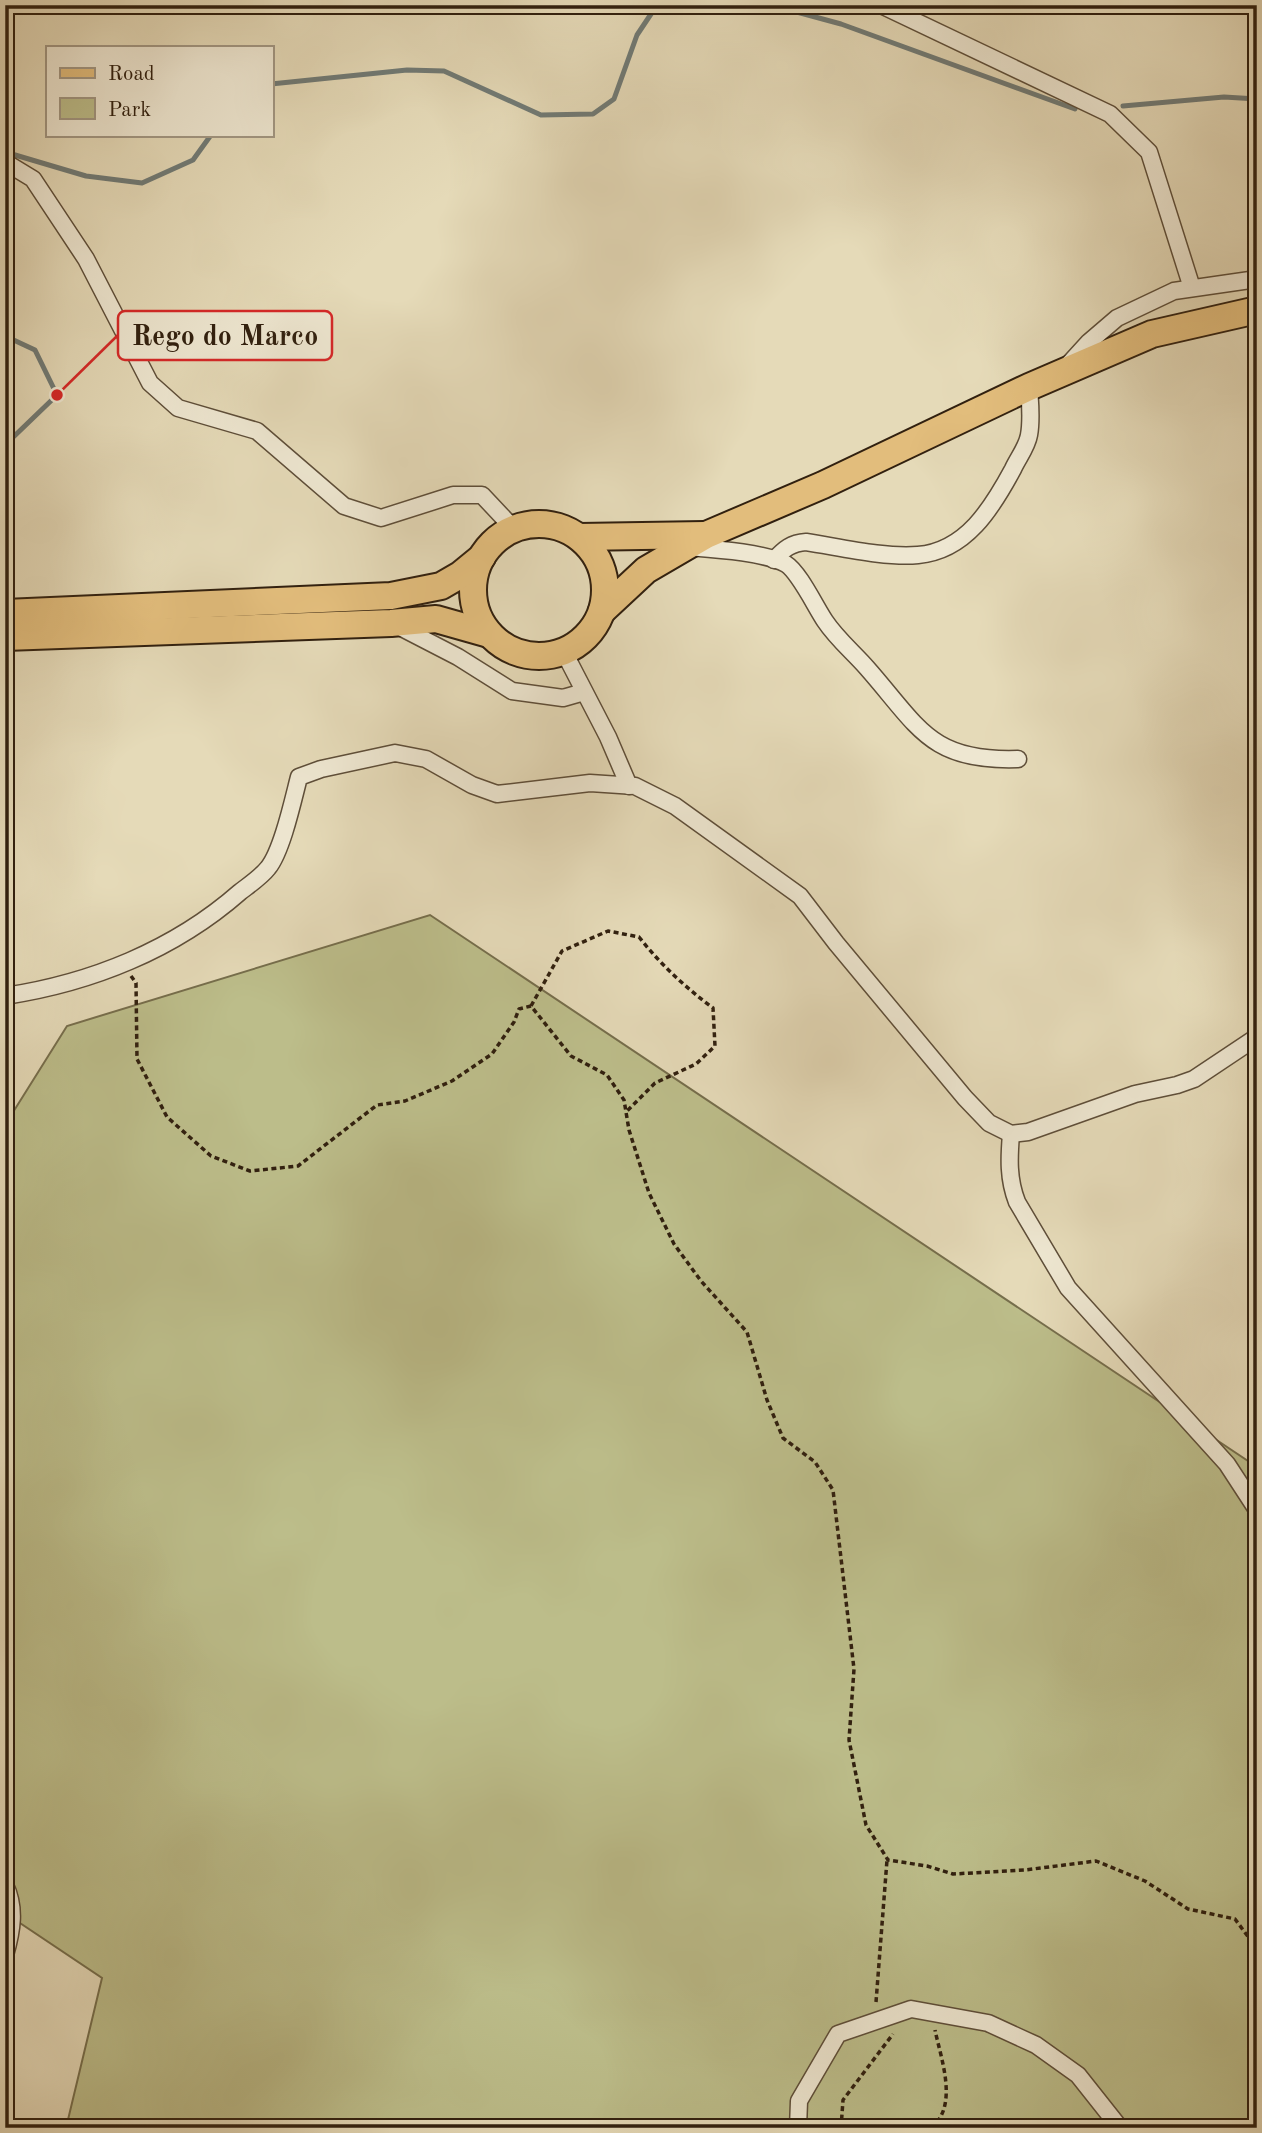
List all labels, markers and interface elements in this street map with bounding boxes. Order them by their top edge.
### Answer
legend [46,46,273,136]
text: Road [108,64,155,85]
text: Park [108,100,151,121]
callout: Rego do Marco [118,311,332,360]
text: Rego do Marco [132,324,318,352]

